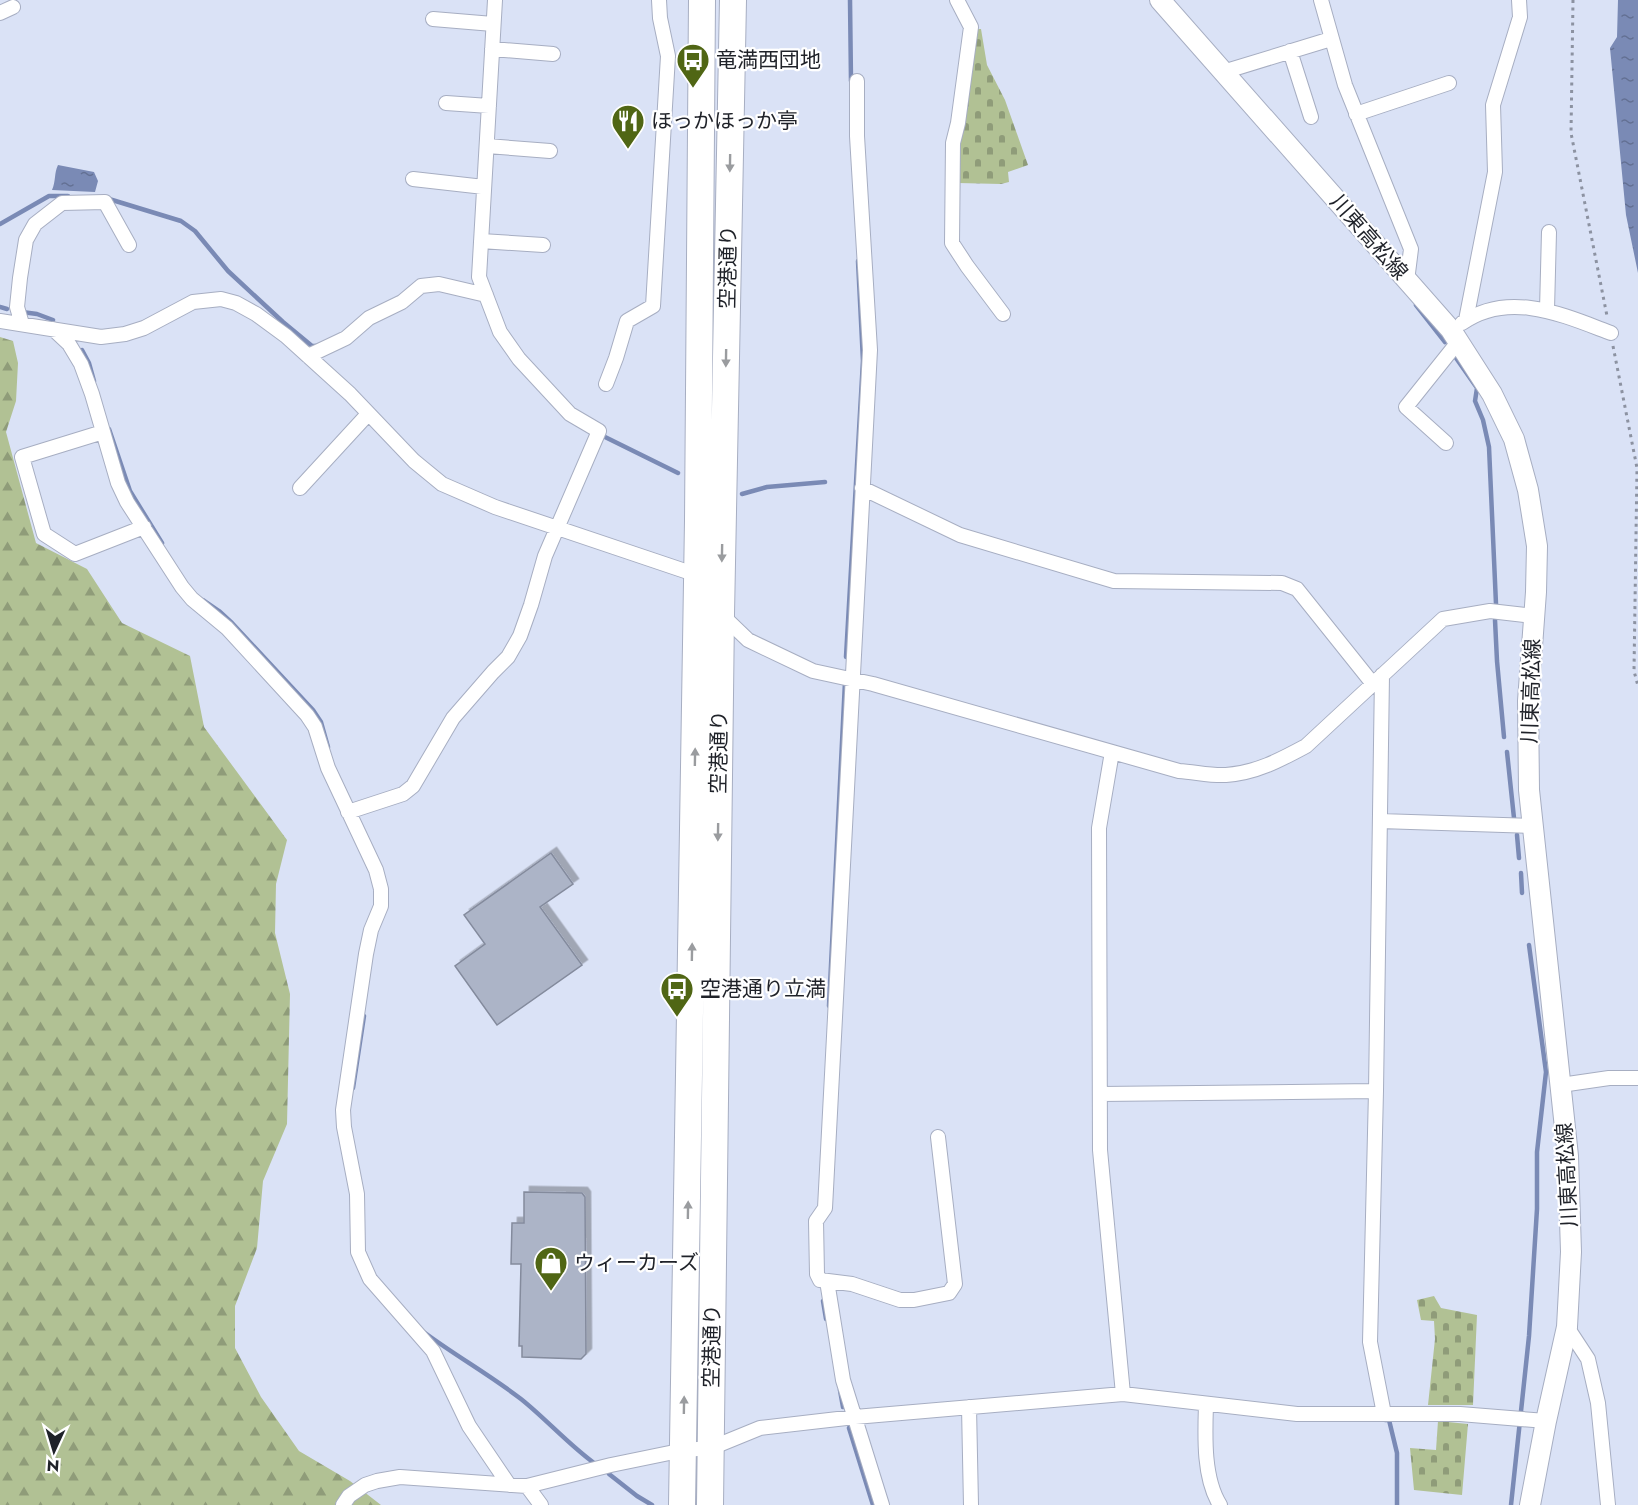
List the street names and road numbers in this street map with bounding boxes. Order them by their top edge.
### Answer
street label: 川東高松線 [1323,188,1415,286]
street label: 空港通り [712,225,744,309]
street label: 川東高松線 [1514,638,1548,744]
street label: 空港通り [703,710,735,794]
street label: 川東高松線 [1549,1122,1585,1228]
street label: 空港通り [696,1304,728,1388]

